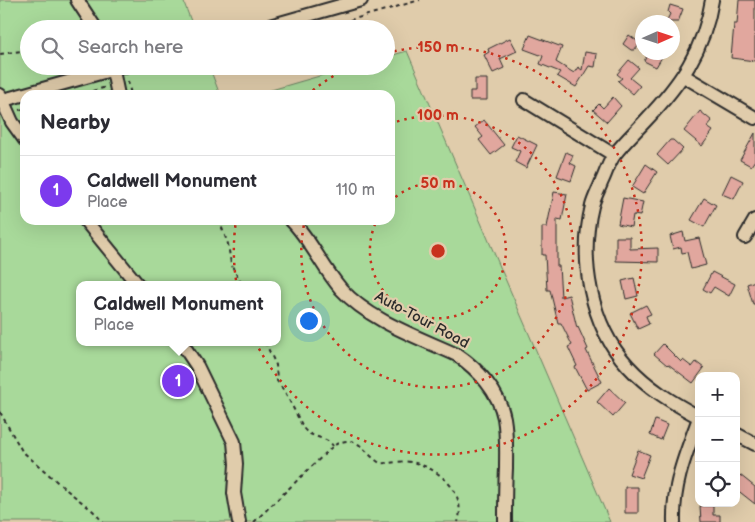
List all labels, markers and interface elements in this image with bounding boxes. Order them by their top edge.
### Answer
north arrow [635,15,680,60]
search box [20,20,395,75]
icon: search [38,34,66,62]
text: Search here [78,36,183,59]
text: 150 m [417,38,459,57]
text: 100 m [417,106,459,125]
text: Nearby [40,110,110,135]
text: Caldwell Monument [87,170,257,193]
text: 50 m [421,174,456,193]
text: 1 [53,181,59,200]
text: 110 m [336,181,375,200]
text: Place [87,193,128,212]
centre of rings [429,242,447,260]
popup [76,281,281,346]
street label: Auto-Tour Road [372,287,472,353]
text: Caldwell Monument [94,293,263,316]
your location [296,308,322,334]
text: Place [94,316,134,335]
pin: 1 [162,362,194,400]
map controls [695,372,740,507]
button: + [695,372,740,417]
button: − [695,417,740,462]
button: locate [695,462,740,507]

